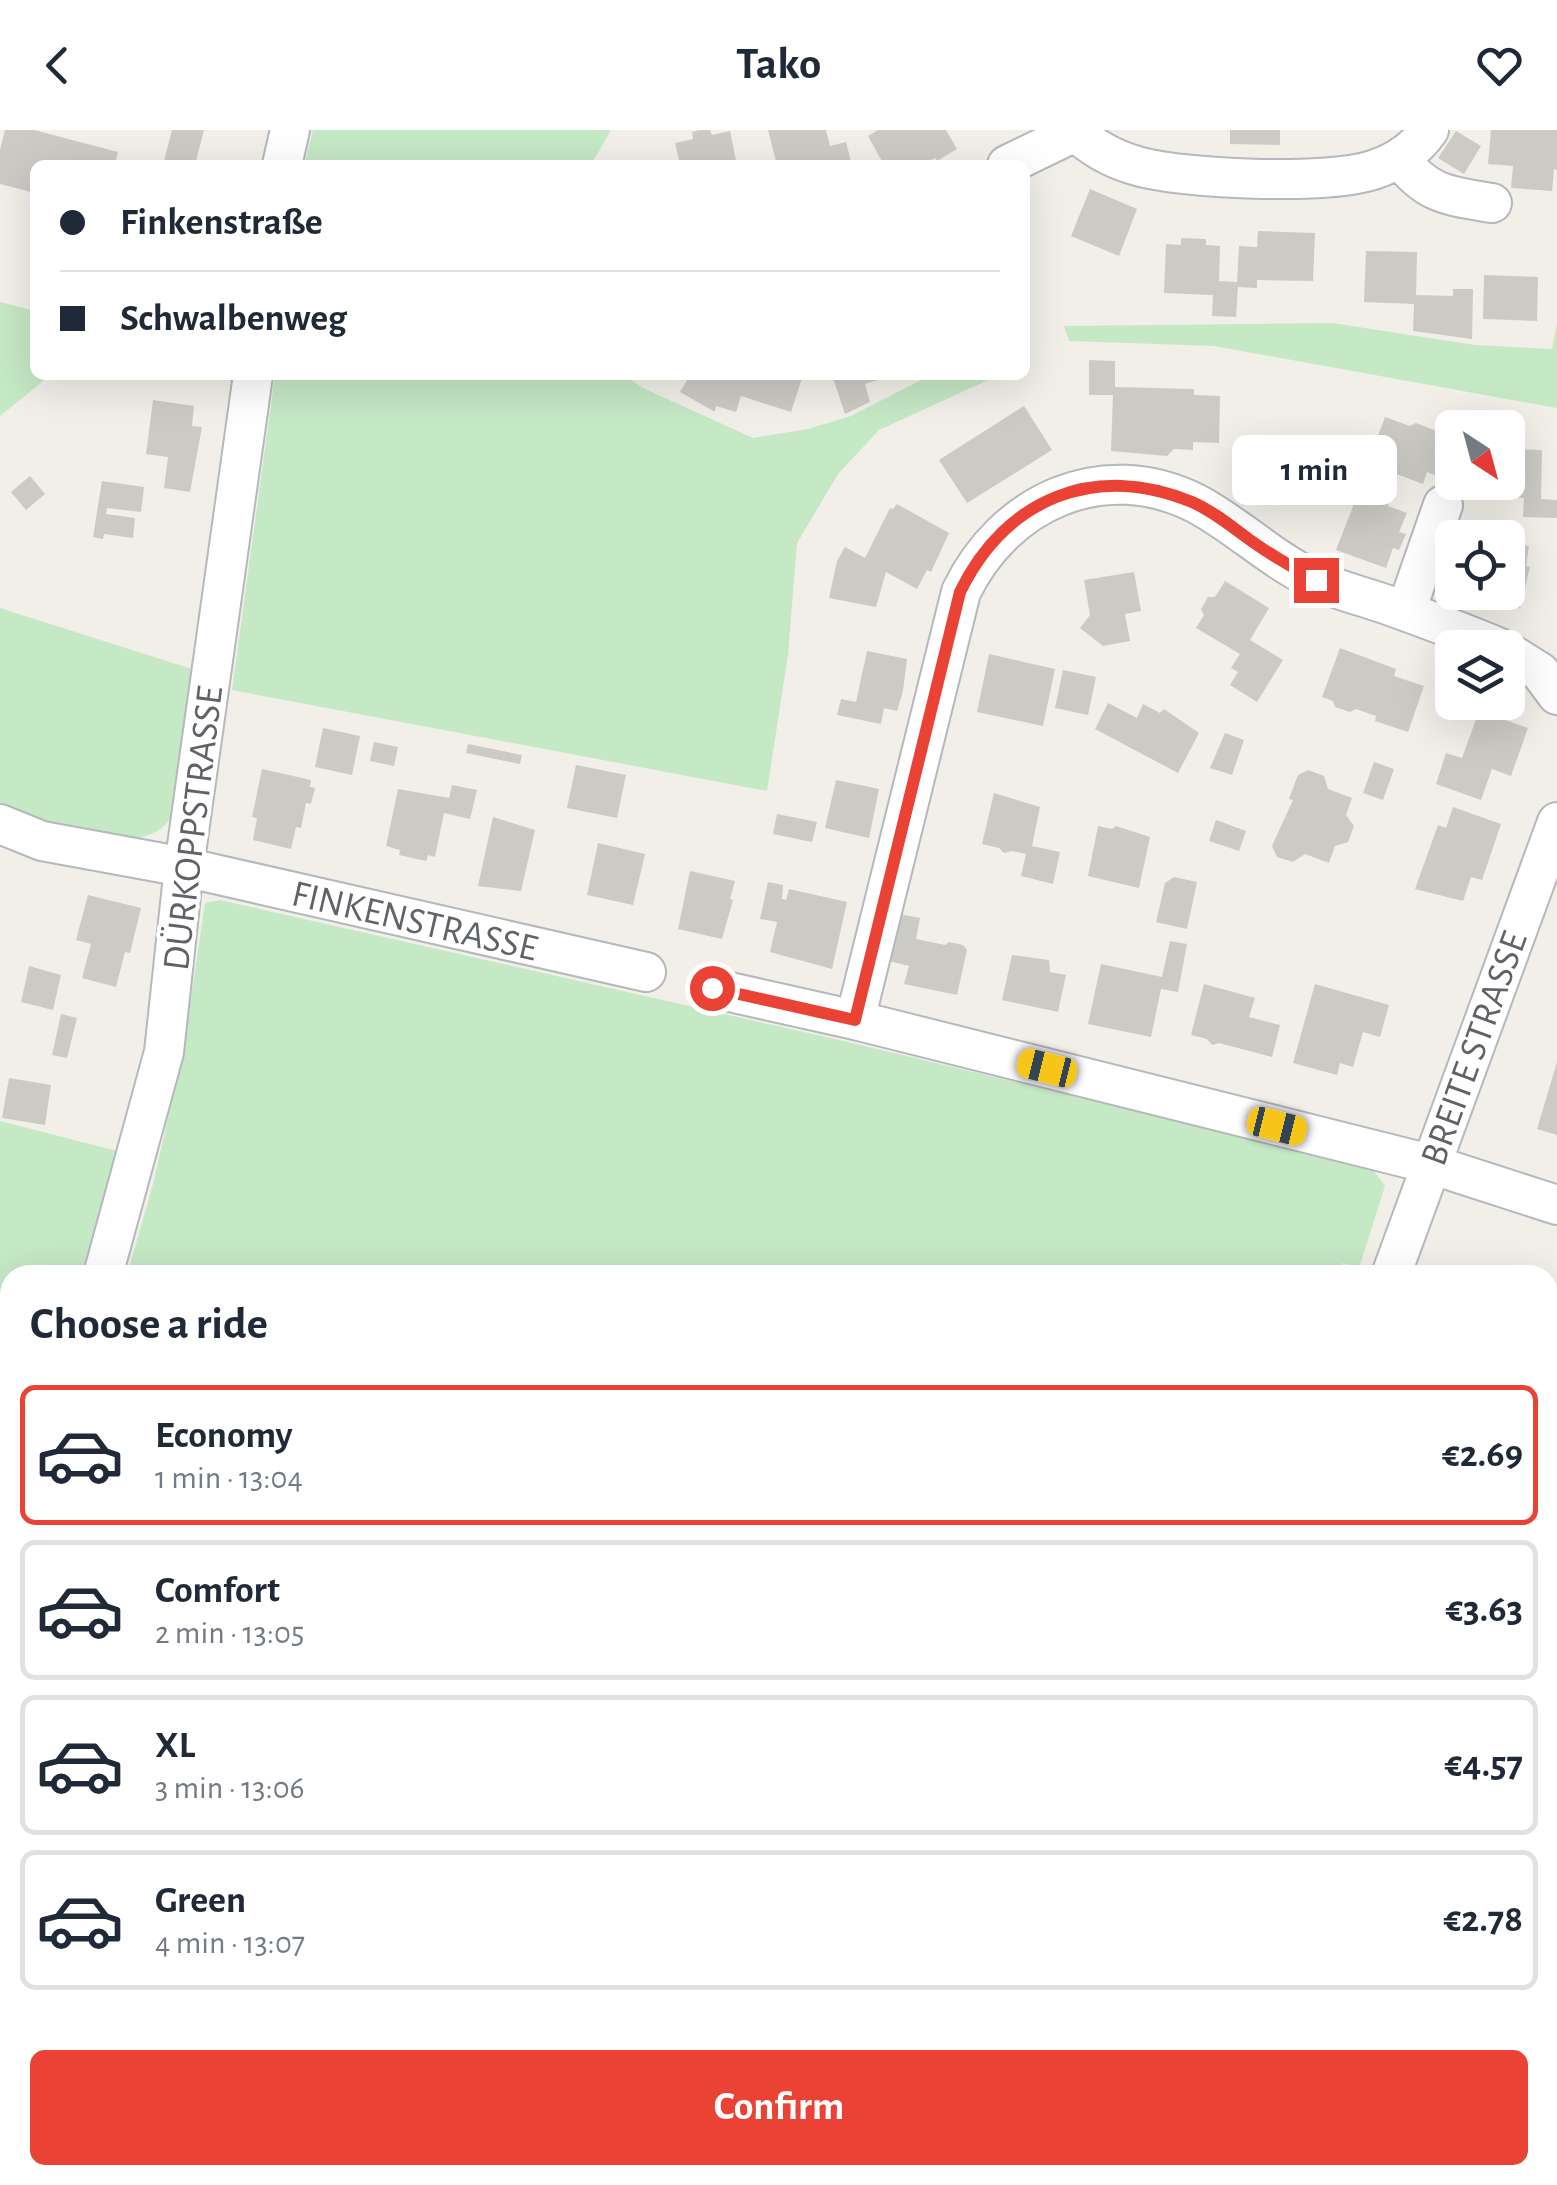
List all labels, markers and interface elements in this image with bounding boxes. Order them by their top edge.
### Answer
icon: back [30,38,85,93]
icon: heart [1472,38,1527,93]
text: Tako [736,42,821,87]
text: Finkenstraße [120,204,323,242]
text: Schwalbenweg [120,300,347,338]
north arrow [1435,410,1525,500]
map controls [1435,410,1525,720]
callout: 1 min [1234,435,1398,505]
text: 1 min [1281,454,1348,486]
button: locate [1435,520,1525,610]
route end [1294,558,1339,603]
button: layers [1435,630,1525,720]
street label: DÜRKOPPSTRASSE [155,684,230,973]
street label: FINKENSTRASSE [288,875,541,969]
street label: BREITE STRASSE [1415,927,1535,1171]
route start [690,966,735,1011]
car [1014,1046,1080,1090]
car [1244,1104,1310,1148]
text: Choose a ride [30,1302,268,1347]
icon: car [35,1410,125,1500]
text: Economy [155,1417,293,1455]
text: €2.69 [1442,1436,1523,1474]
text: 1 min · 13:04 [155,1462,303,1494]
icon: car [35,1565,125,1655]
text: Comfort [155,1572,280,1610]
text: €3.63 [1445,1591,1523,1629]
text: 2 min · 13:05 [155,1617,304,1649]
icon: car [35,1720,125,1810]
text: XL [155,1727,195,1765]
text: €4.57 [1445,1746,1523,1784]
text: 3 min · 13:06 [155,1772,305,1804]
icon: car [35,1875,125,1965]
text: Green [155,1882,246,1920]
text: €2.78 [1444,1901,1523,1939]
text: 4 min · 13:07 [155,1927,305,1959]
button: Confirm [30,2050,1528,2165]

